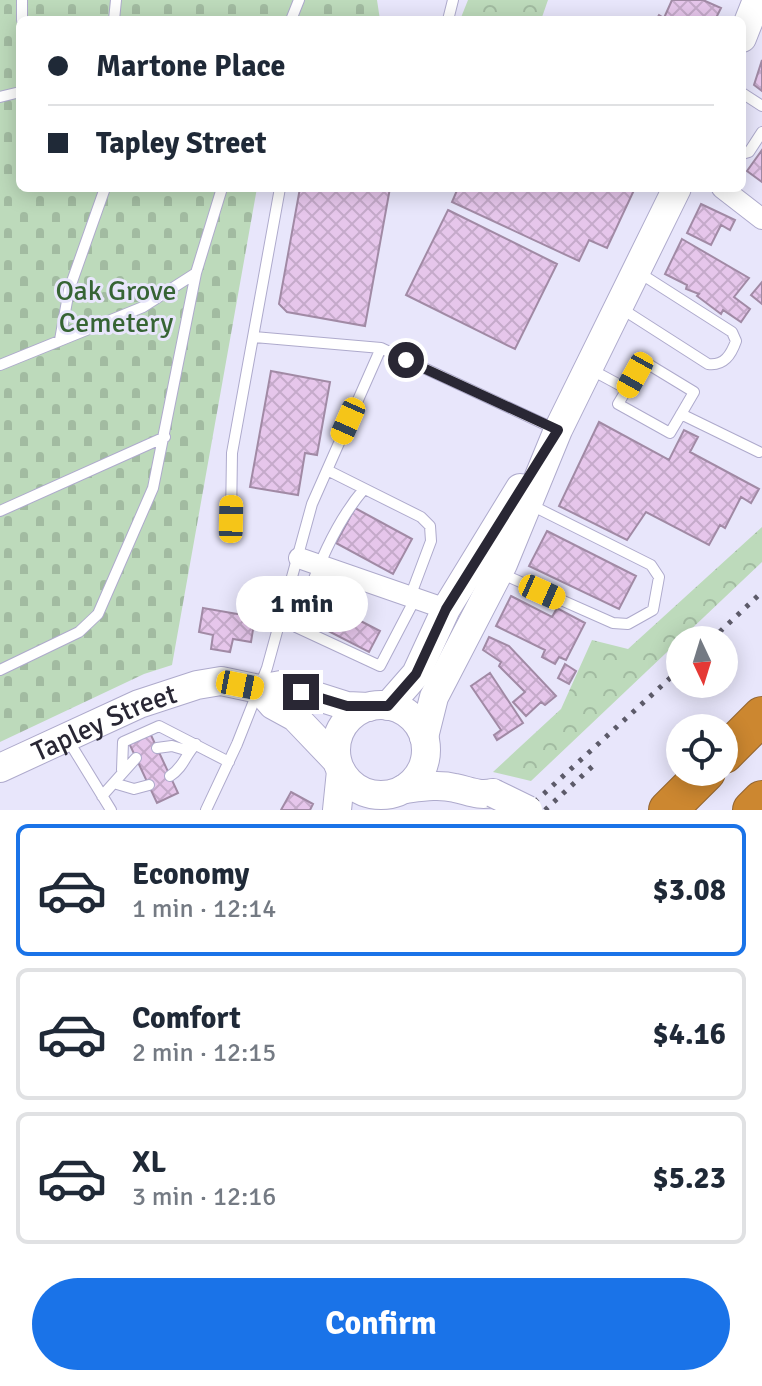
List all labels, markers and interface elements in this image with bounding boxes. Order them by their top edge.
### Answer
text: Martone Place [96,48,285,85]
text: Tapley Street [96,125,266,162]
park label: Oak Grove Cemetery [56,274,176,340]
route start [388,342,424,378]
car [613,348,657,402]
car [327,394,369,448]
car [219,495,243,543]
car [515,571,569,613]
callout: 1 min [235,576,367,632]
text: 1 min [271,588,333,620]
north arrow [666,626,738,698]
map controls [666,626,738,786]
car [214,669,266,701]
route end [283,674,319,710]
street label: Tapley Street [27,677,181,769]
button: locate [666,714,738,786]
icon: car [36,854,108,926]
text: Economy [132,856,249,893]
text: $3.08 [653,872,726,909]
text: 1 min · 12:14 [132,893,276,925]
icon: car [36,998,108,1070]
text: Comfort [132,1000,241,1037]
text: $4.16 [653,1016,726,1053]
text: 2 min · 12:15 [132,1037,276,1069]
icon: car [36,1142,108,1214]
text: XL [132,1144,166,1181]
text: $5.23 [653,1160,726,1197]
text: 3 min · 12:16 [132,1181,276,1213]
button: Confirm [32,1278,730,1370]

